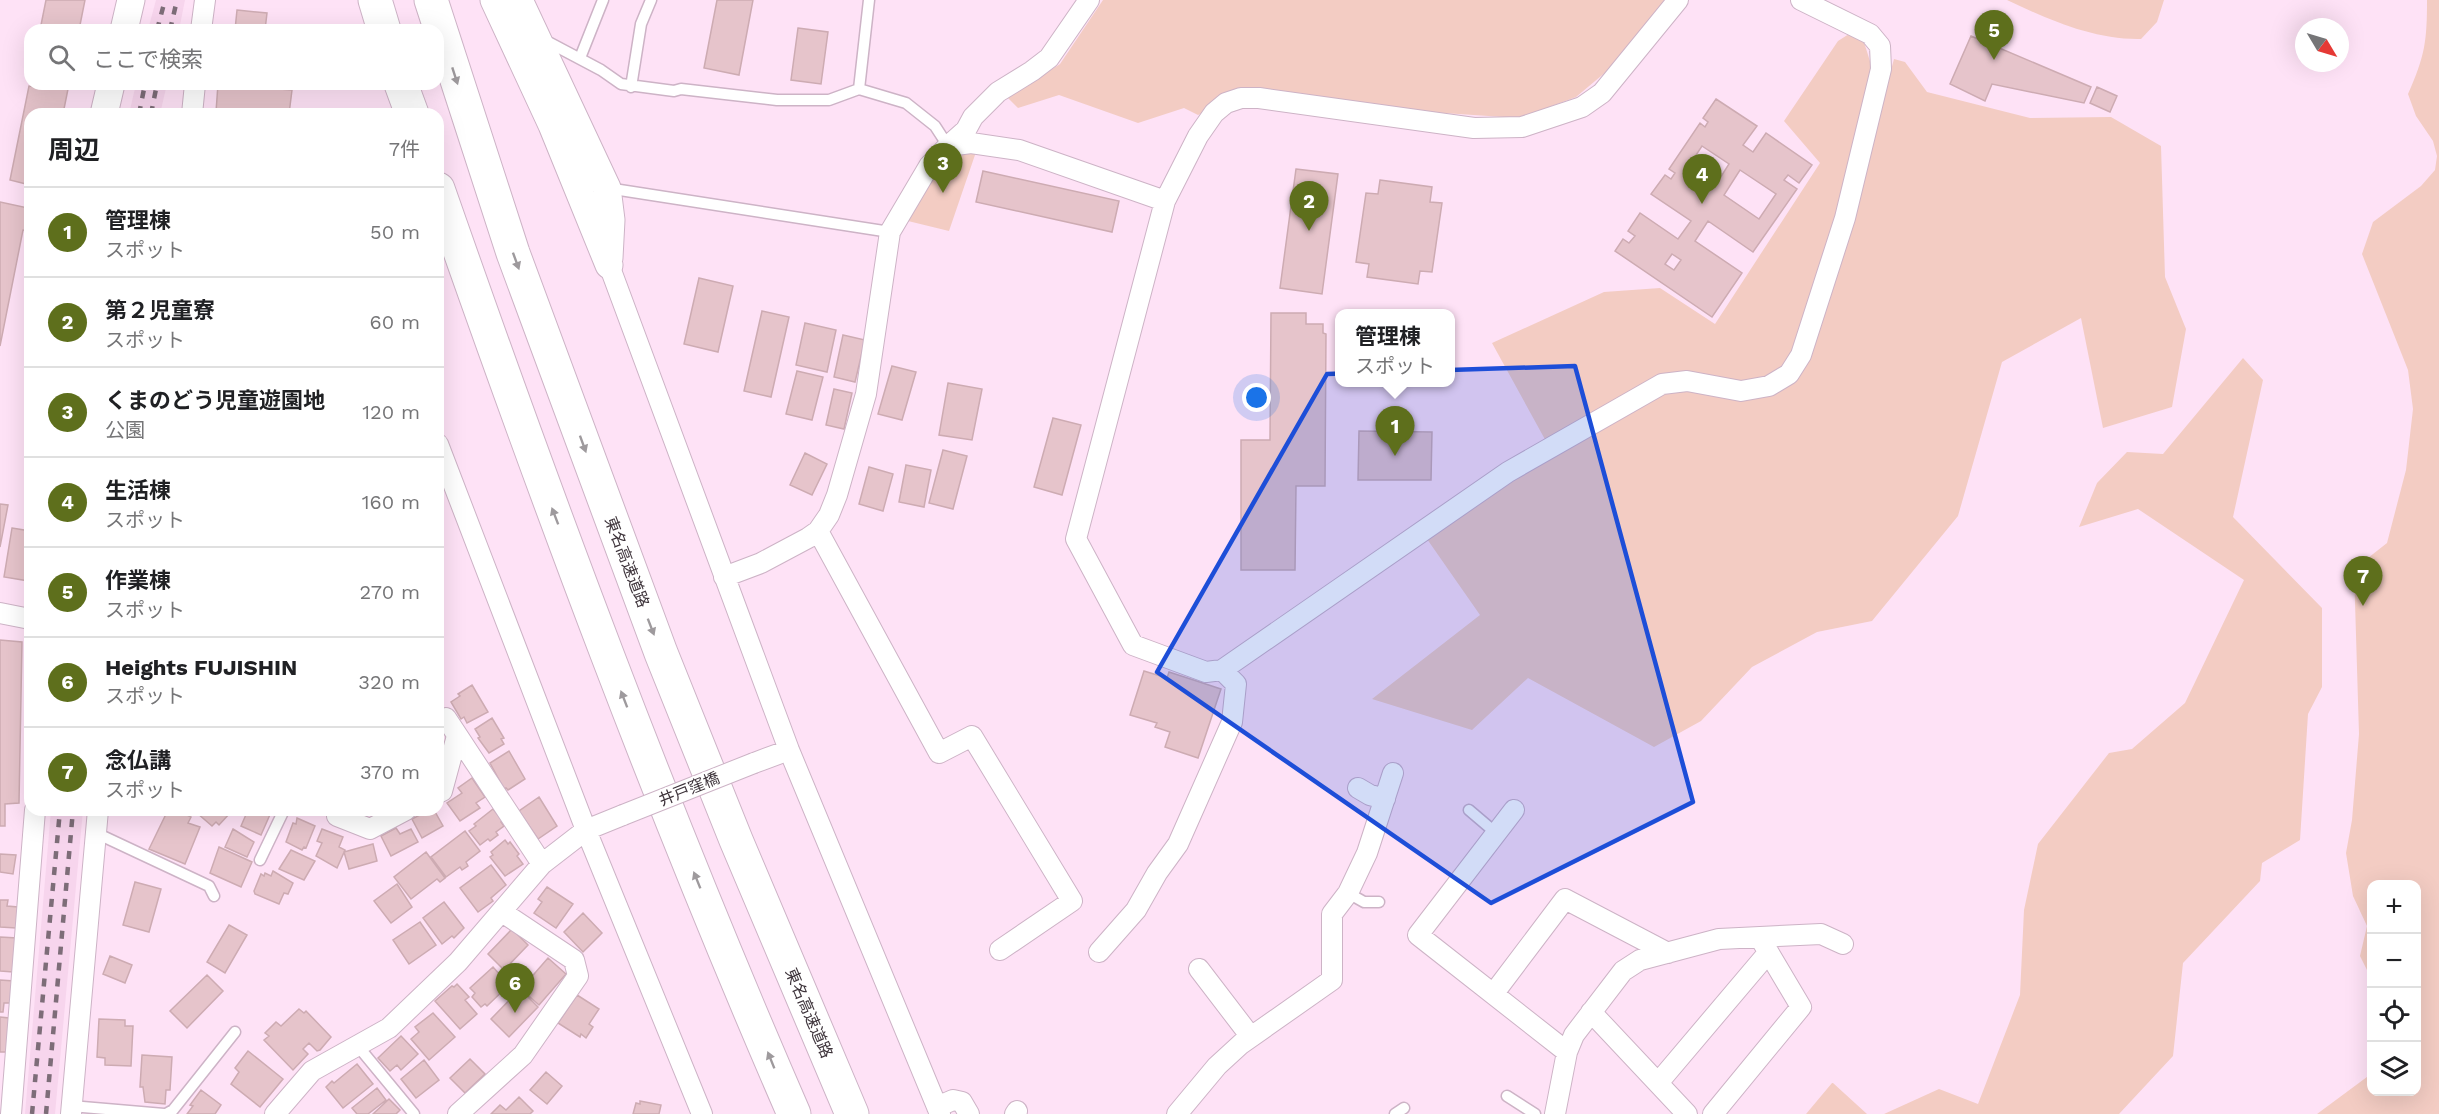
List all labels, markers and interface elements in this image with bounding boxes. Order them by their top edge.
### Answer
pin: 5 [1974,10,2014,60]
north arrow [2295,18,2349,72]
search box [24,24,444,90]
icon: search [45,41,78,74]
text: ここで検索 [93,47,203,72]
one-way arrow [451,67,461,85]
text: 周辺 [48,135,100,165]
text: 7件 [389,137,420,161]
pin: 3 [924,144,962,193]
pin: 4 [1682,154,1722,204]
pin: 2 [1290,182,1328,231]
text: 管理棟 [105,208,171,233]
text: 1 [63,220,72,244]
text: 50 m [370,220,420,244]
text: スポット [105,238,185,262]
one-way arrow [512,252,522,270]
text: 第２児童寮 [105,298,215,323]
popup [1335,309,1455,387]
text: 2 [62,310,73,334]
text: 60 m [370,310,420,334]
text: 管理棟 [1355,324,1421,349]
text: スポット [105,328,185,352]
text: スポット [1355,354,1435,378]
your location [1242,383,1271,412]
text: くまのどう児童遊園地 [105,388,325,413]
text: 3 [62,400,73,424]
text: 120 m [362,400,420,424]
pin: 1 [1376,406,1414,456]
text: 公園 [105,418,145,442]
one-way arrow [579,435,589,453]
text: 生活棟 [105,478,171,503]
text: 4 [61,490,74,514]
text: 160 m [362,490,420,514]
one-way arrow [550,507,560,525]
text: スポット [105,508,185,532]
street label: 東名高速道路 [601,514,653,610]
pin: 7 [2344,556,2382,606]
text: 作業棟 [105,568,171,593]
text: 5 [62,580,73,604]
text: 270 m [360,580,420,604]
text: スポット [105,598,185,622]
one-way arrow [647,618,657,636]
text: Heights FUJISHIN [105,655,297,680]
text: 6 [61,670,74,694]
text: 320 m [358,670,420,694]
text: スポット [105,684,185,708]
one-way arrow [619,690,628,708]
text: 念仏講 [105,748,171,773]
text: 7 [61,760,74,784]
text: 370 m [360,760,420,784]
street label: 井戸窪橋 [656,768,722,810]
text: スポット [105,778,185,802]
one-way arrow [692,870,702,888]
map controls [2367,880,2421,1096]
button: + [2367,880,2421,934]
button: − [2367,934,2421,988]
pin: 6 [496,964,534,1013]
street label: 東名高速道路 [781,965,837,1061]
button: locate [2367,988,2421,1042]
button: layers [2367,1042,2421,1096]
one-way arrow [766,1051,775,1069]

